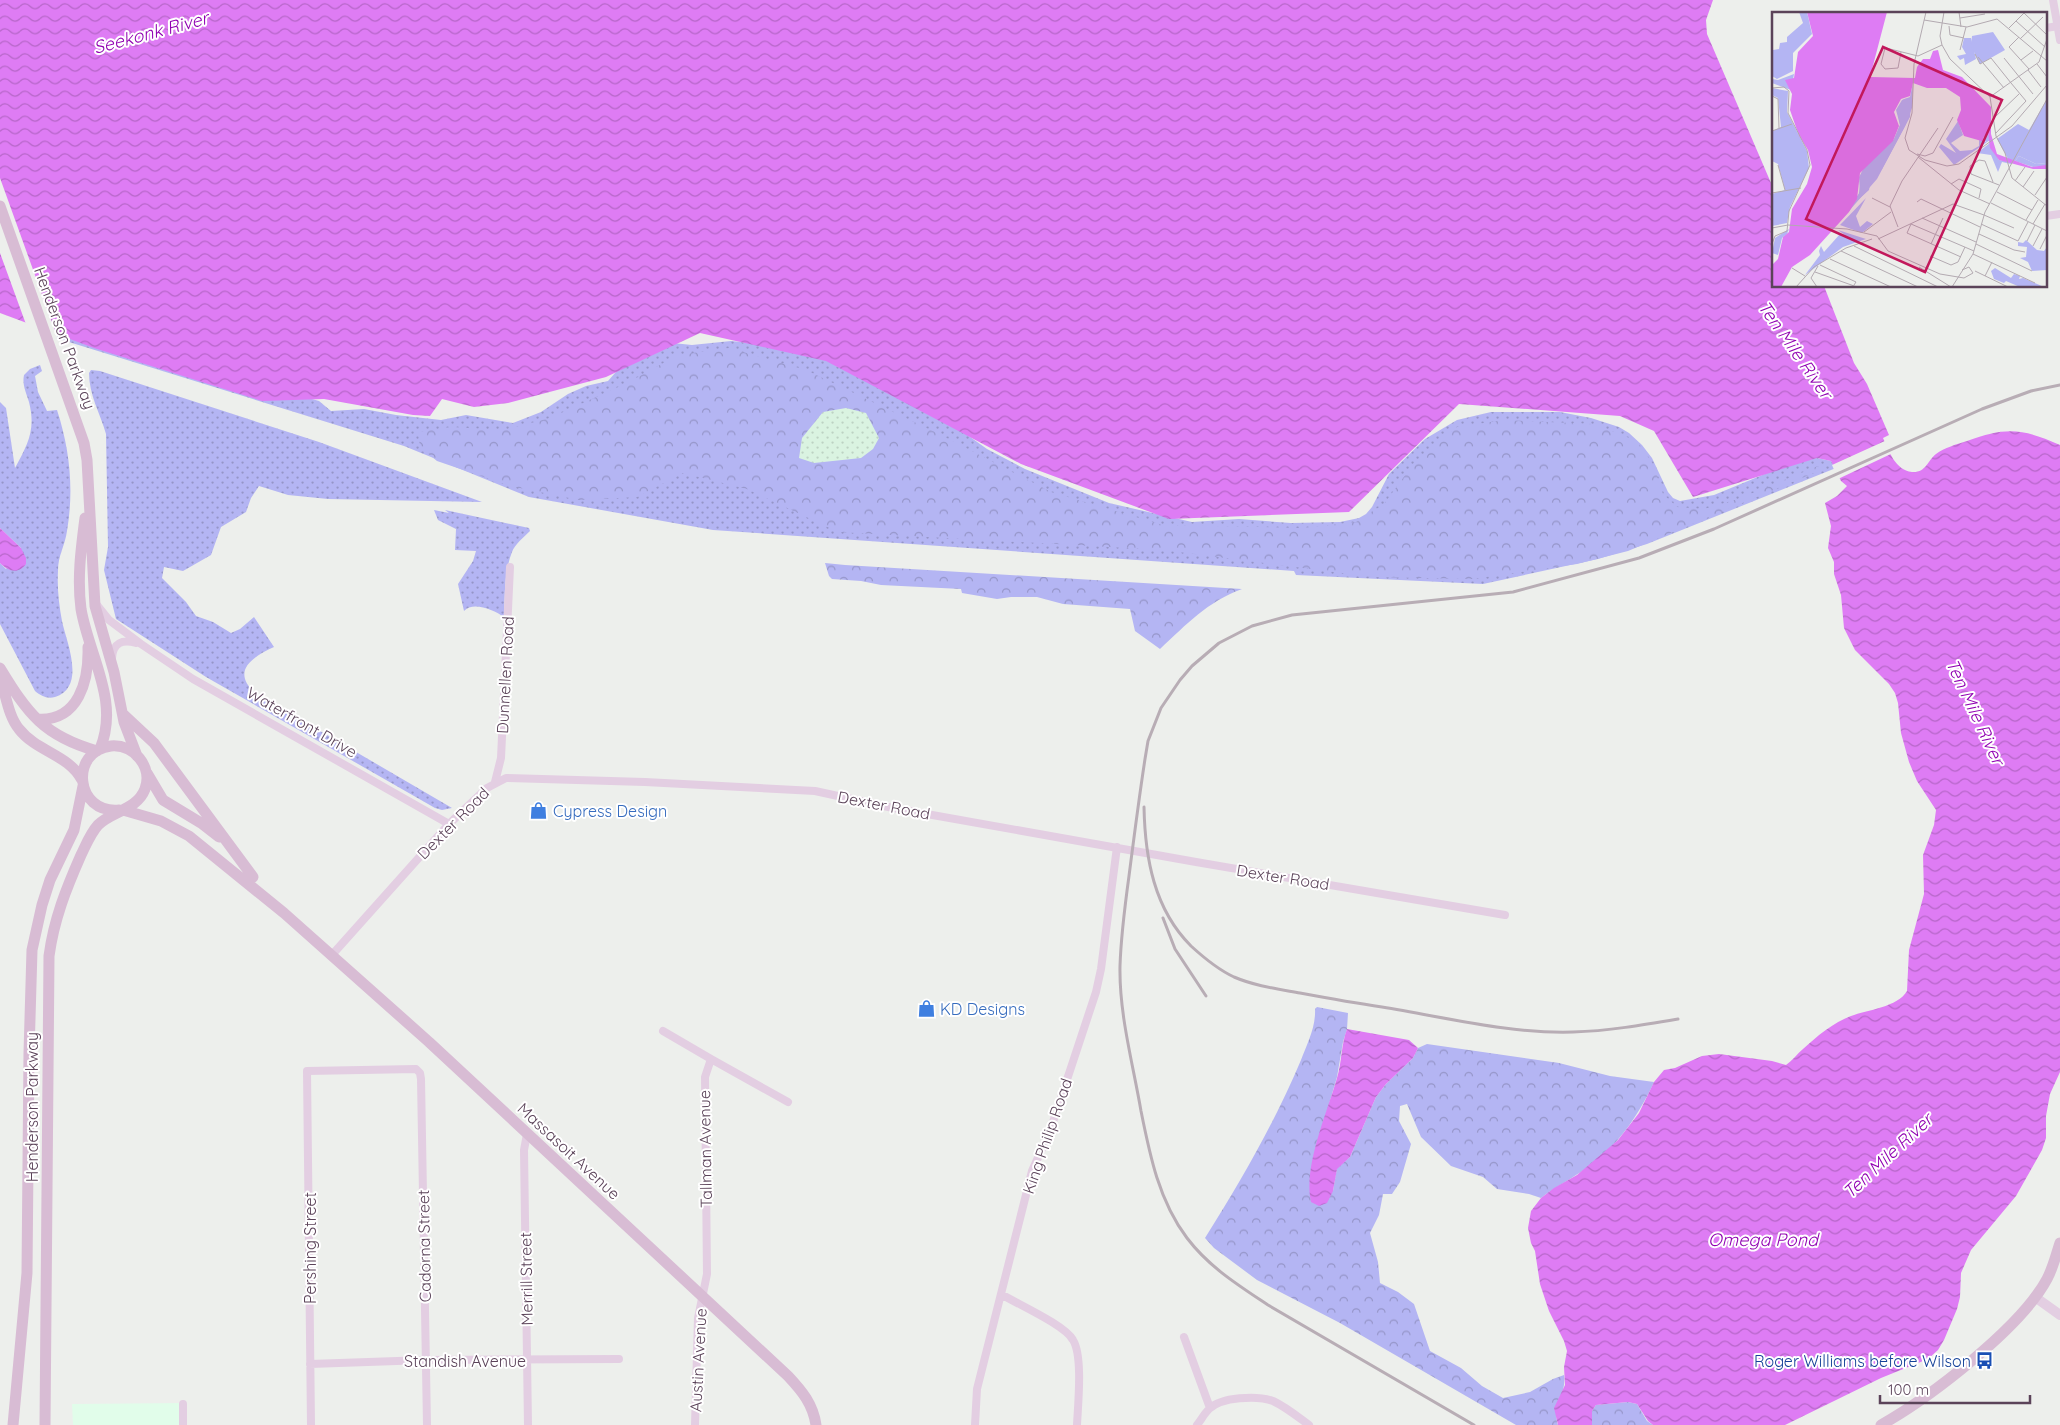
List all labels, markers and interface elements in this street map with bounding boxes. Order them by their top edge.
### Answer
water label: Seekonk River [91,6,213,59]
inset map [1772,12,2048,288]
street label: Henderson Parkway [30,264,100,412]
water label: Ten Mile River [1753,296,1839,405]
street label: Dunnellen Road [492,616,518,734]
water label: Ten Mile River [1941,655,2011,770]
street label: Waterfront Drive [243,682,361,762]
street label: Dexter Road [413,783,493,863]
street label: Dexter Road [836,786,932,824]
shop icon: Cypress Design [529,801,549,821]
place label: Cypress Design [553,801,667,821]
street label: Dexter Road [1235,860,1331,894]
shop icon: KD Designs [916,999,936,1019]
place label: KD Designs [940,999,1025,1019]
street label: Henderson Parkway [22,1032,42,1182]
street label: King Philip Road [1018,1076,1076,1196]
street label: Tallman Avenue [694,1090,716,1208]
street label: Massasoit Avenue [514,1098,624,1204]
water label: Ten Mile River [1838,1107,1939,1203]
street label: Cadorna Street [413,1189,435,1303]
street label: Pershing Street [300,1192,320,1304]
water label: Omega Pond [1708,1228,1820,1251]
street label: Merrill Street [515,1232,537,1326]
street label: Austin Avenue [685,1308,711,1412]
street label: Standish Avenue [404,1351,526,1371]
place label: Roger Williams before Wilson [1754,1351,1971,1371]
bus stop icon: Roger Williams before Wilson [1975,1351,1995,1371]
scale bar [1880,1372,2030,1404]
text: 100 m [1888,1380,1929,1399]

